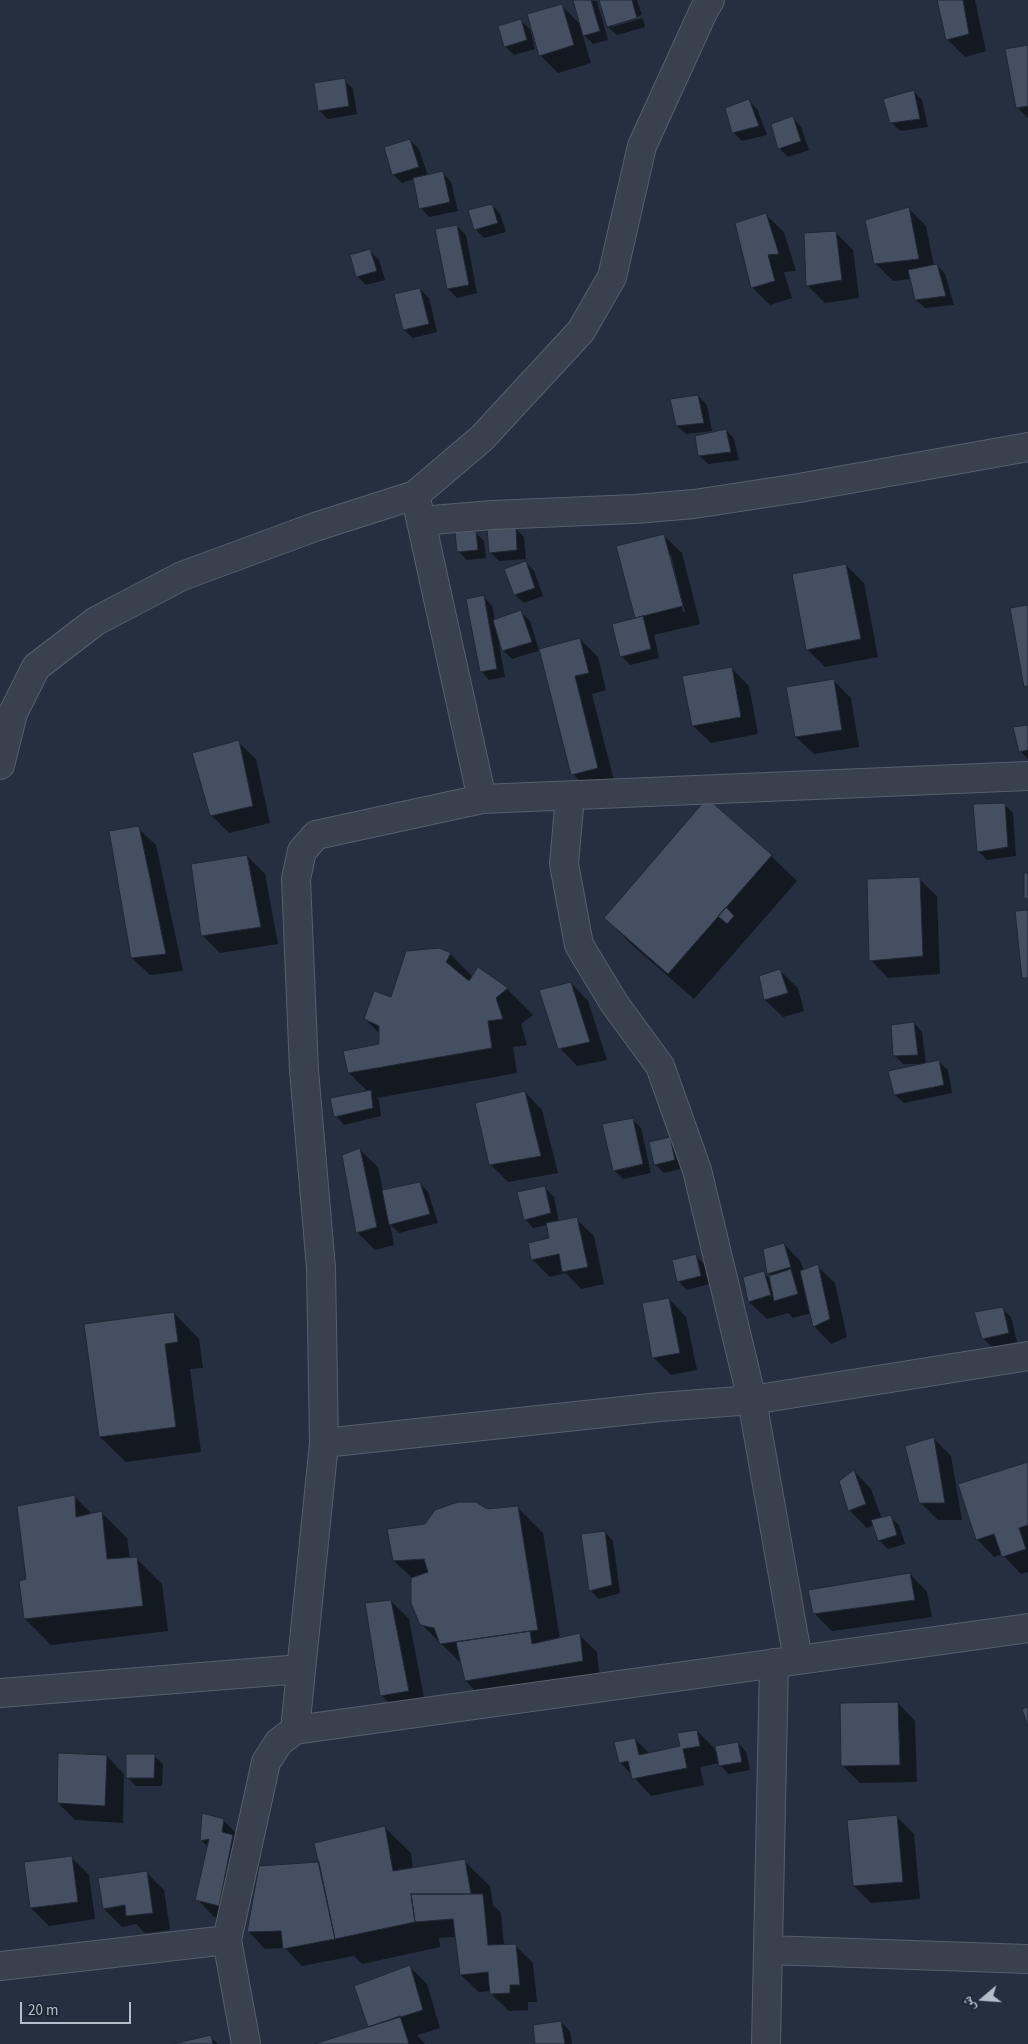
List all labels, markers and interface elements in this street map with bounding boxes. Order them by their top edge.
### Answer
north arrow [958,1974,1008,2024]
scale bar [22,1992,134,2024]
text: ش [957,1993,981,2014]
text: 20 m [28,2000,58,2021]

